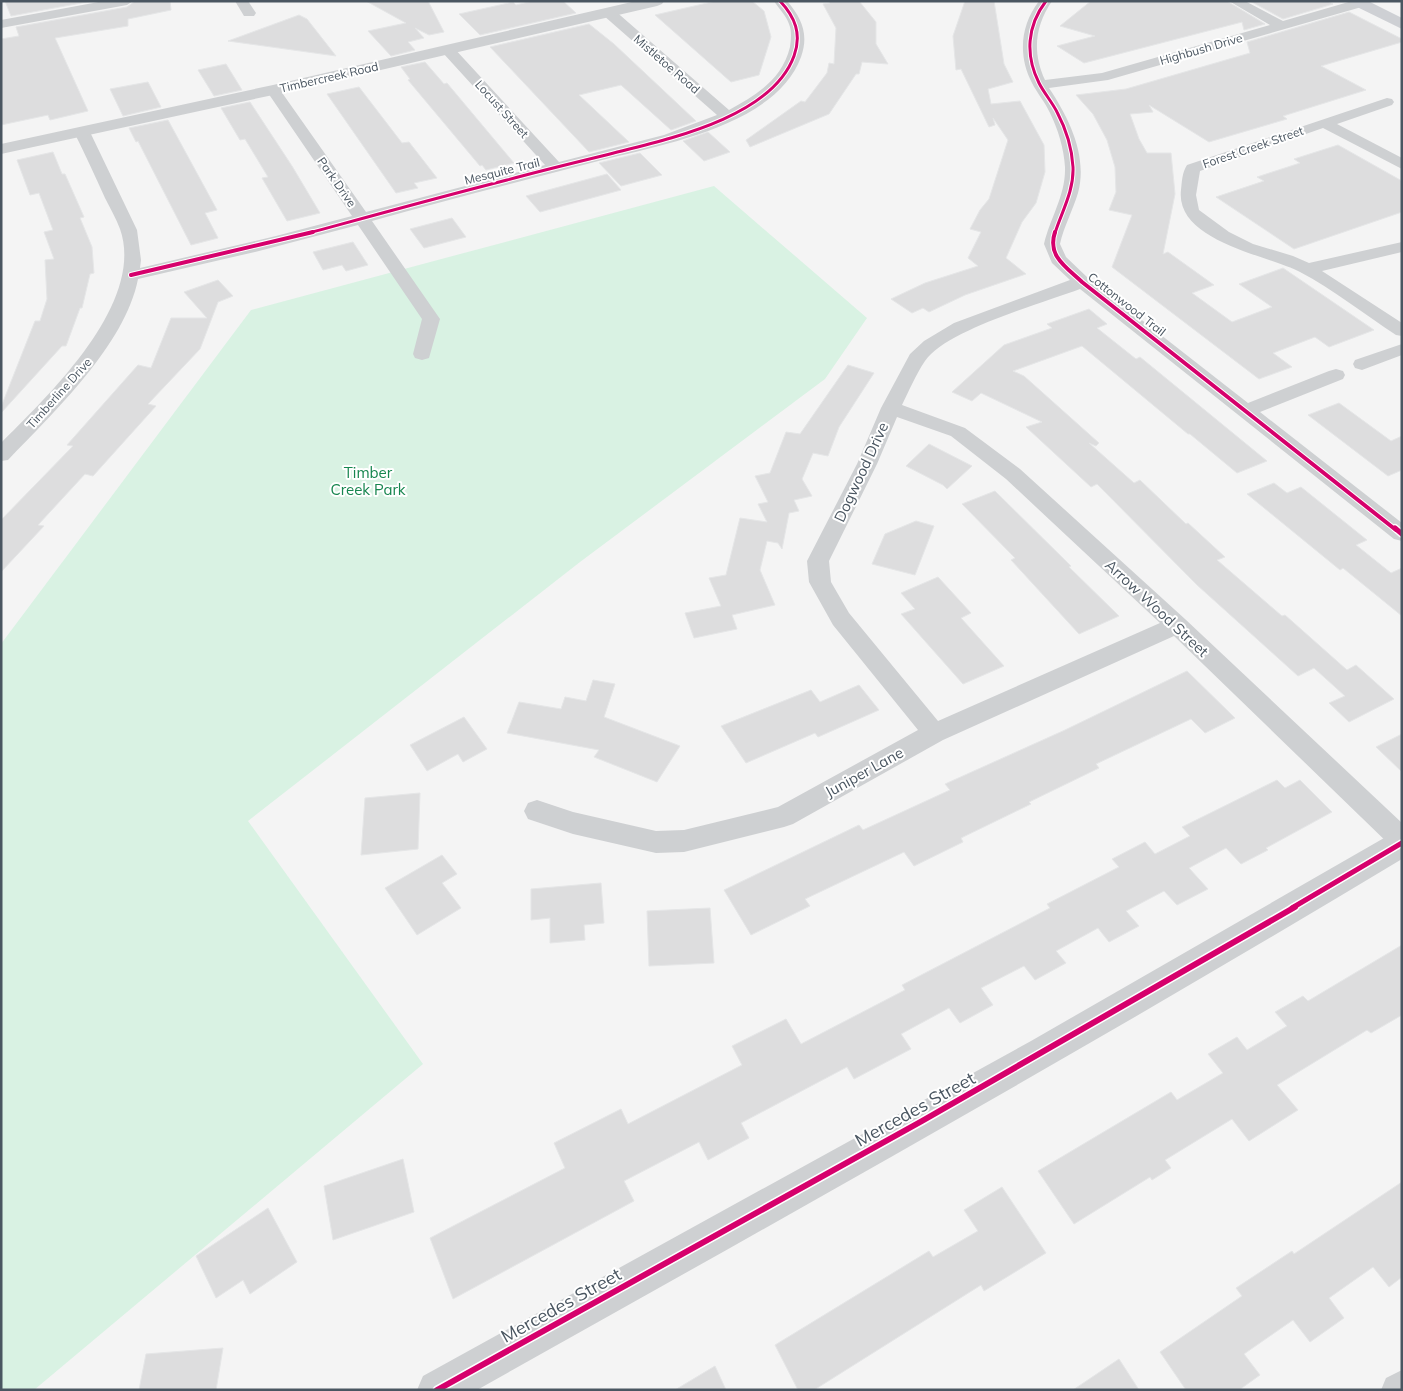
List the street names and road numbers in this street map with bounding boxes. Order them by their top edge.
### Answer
street label: Highbush Drive [1158,30,1244,68]
street label: Mistletoe Road [631,31,703,97]
street label: Timbercreek Road [278,58,380,96]
street label: Locust Street [472,77,532,141]
street label: Forest Creek Street [1201,123,1305,171]
street label: Park Drive [314,154,360,210]
street label: Mesquite Trail [463,154,541,188]
street label: Cottonwood Trail [1085,269,1169,339]
street label: Timberline Drive [23,354,95,432]
street label: Dogwood Drive [830,419,892,525]
street label: Arrow Wood Street [1101,555,1213,661]
street label: Juniper Lane [822,743,906,801]
street label: Mercedes Street [851,1066,979,1152]
street label: Mercedes Street [497,1262,625,1348]

